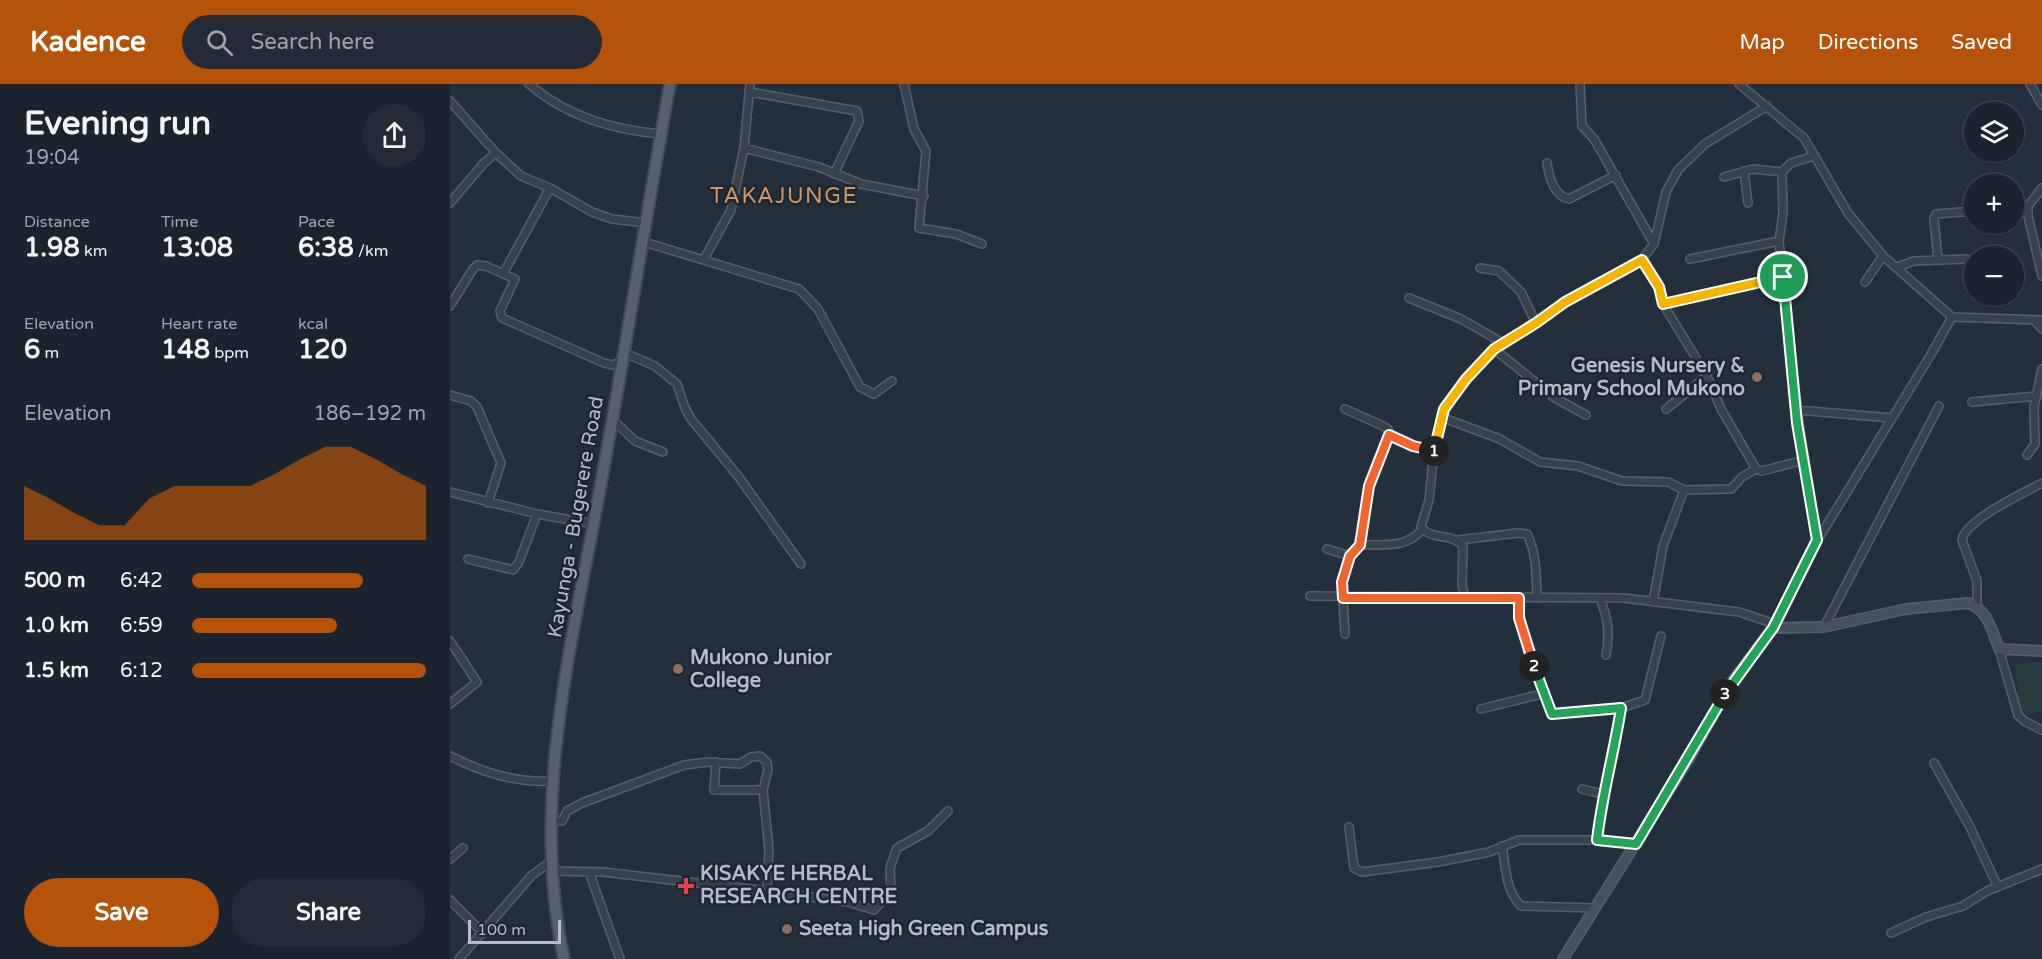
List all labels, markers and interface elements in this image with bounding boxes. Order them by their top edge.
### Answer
search box [182,15,602,69]
text: Kadence [30,25,146,59]
icon: search [203,26,236,59]
text: Search here [251,29,374,55]
text: Map [1739,30,1785,55]
text: Directions [1818,30,1918,55]
text: Saved [1951,30,2012,55]
map controls [1964,102,2024,306]
button: layers [1964,102,2024,162]
text: Evening run [24,104,211,143]
button: share [363,104,426,167]
text: 19:04 [24,146,79,170]
button: + [1964,174,2024,234]
district label: TAKAJUNGE [710,183,858,209]
text: Distance [24,212,90,232]
text: Time [161,212,198,232]
text: Pace [298,212,335,232]
text: 1.98 [24,232,80,263]
text: 13:08 [161,232,233,263]
text: 6:38 [298,232,354,263]
text: km [80,241,107,261]
text: /km [354,241,388,261]
button: − [1964,246,2024,306]
pin [1757,251,1808,302]
icon: arrive [1766,260,1799,293]
text: Elevation [24,314,94,334]
text: Heart rate [161,314,237,334]
text: kcal [298,314,328,334]
text: 6 [24,334,40,365]
text: 148 [161,334,210,365]
text: 120 [298,334,347,365]
text: m [40,343,59,363]
text: bpm [210,343,249,363]
place label: Genesis Nursery & Primary School Mukono [1518,354,1745,401]
marker: Genesis Nursery & Primary School Mukono [1750,370,1764,384]
street label: Kayunga - Bugerere Road [543,394,609,640]
text: Elevation [24,402,111,426]
text: 186–192 m [313,402,426,426]
pin: 1 [1419,436,1449,466]
text: 1 [1429,441,1439,461]
text: 500 m [24,569,85,593]
text: 6:42 [120,569,163,593]
text: 1.0 km [24,614,89,638]
text: 6:59 [120,614,163,638]
place label: Mukono Junior College [690,646,832,693]
pin: 2 [1519,651,1549,681]
text: 2 [1529,656,1539,676]
text: 1.5 km [24,659,89,683]
text: 6:12 [120,659,163,683]
marker: Mukono Junior College [671,662,685,676]
pin: 3 [1710,679,1740,709]
text: 3 [1720,684,1730,704]
place label: KISAKYE HERBAL RESEARCH CENTRE [700,862,898,909]
marker: KISAKYE HERBAL RESEARCH CENTRE [677,877,695,895]
button: Save [24,878,219,947]
button: Share [231,878,426,947]
scale bar [468,917,561,944]
place label: Seeta High Green Campus [799,917,1049,941]
text: 100 m [477,920,526,940]
marker: Seeta High Green Campus [780,922,794,936]

